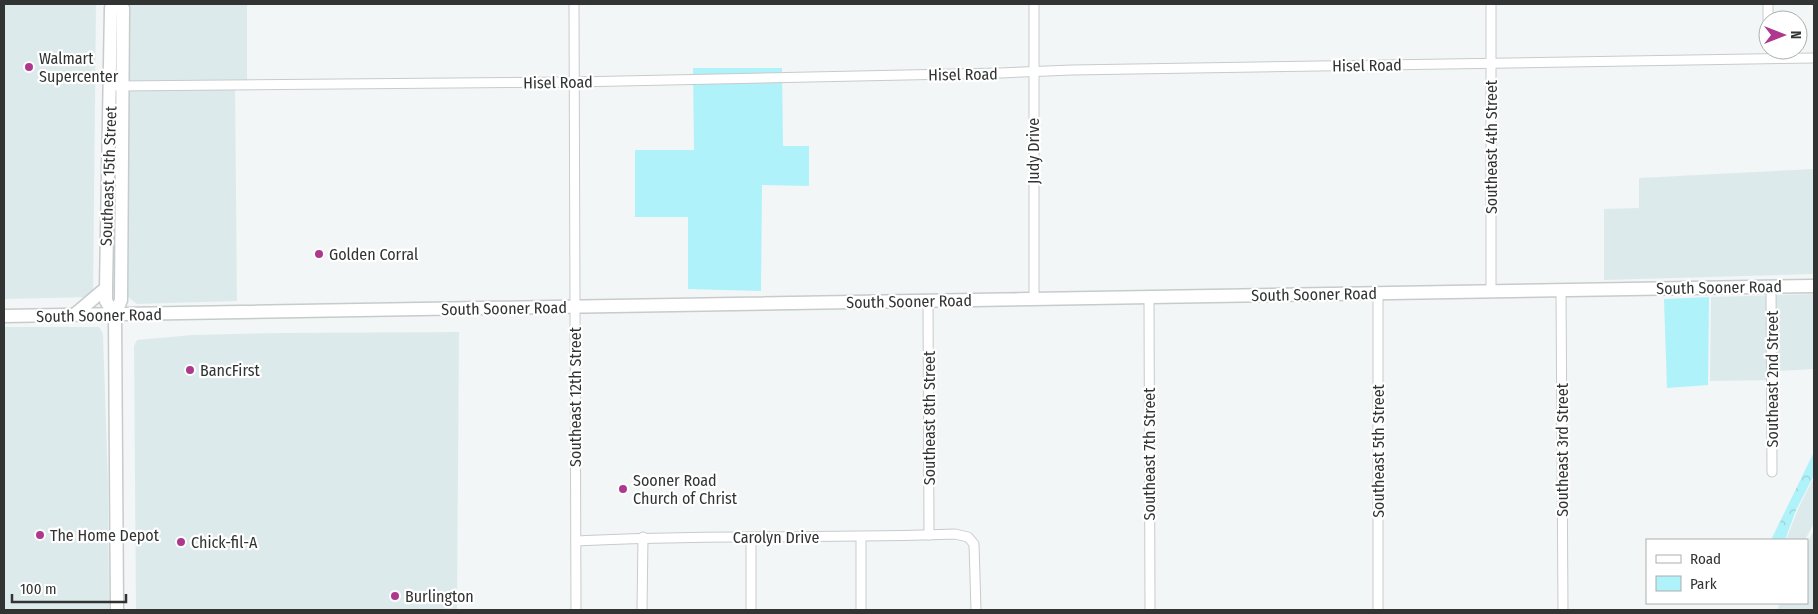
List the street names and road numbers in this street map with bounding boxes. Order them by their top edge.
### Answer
street label: Hisel Road [1332,55,1402,76]
street label: Hisel Road [928,64,998,85]
street label: Hisel Road [523,72,593,93]
street label: Southeast 4th Street [1482,79,1501,214]
street label: Southeast 15th Street [97,105,120,246]
street label: Judy Drive [1024,118,1043,184]
street label: South Sooner Road [1656,277,1782,298]
street label: South Sooner Road [1251,284,1377,305]
street label: South Sooner Road [846,291,972,312]
street label: South Sooner Road [441,298,567,319]
street label: South Sooner Road [36,305,162,326]
street label: Southeast 2nd Street [1763,310,1782,447]
street label: Southeast 12th Street [566,326,585,467]
street label: Southeast 8th Street [920,350,939,485]
street label: Southeast 3rd Street [1553,382,1572,517]
street label: Southeast 5th Street [1369,383,1388,518]
street label: Southeast 7th Street [1140,387,1159,520]
street label: Carolyn Drive [733,528,819,547]

